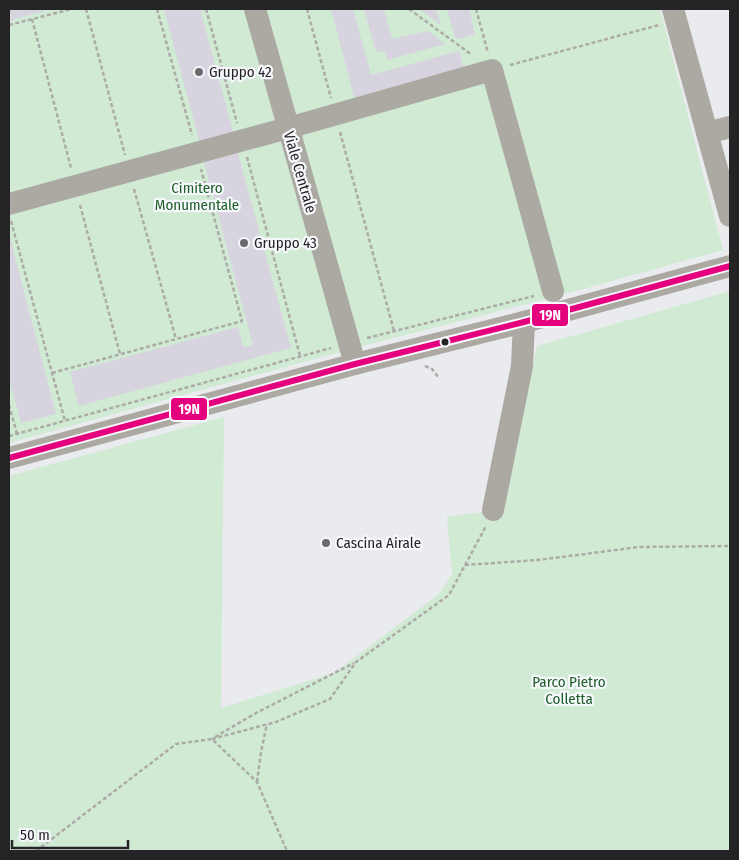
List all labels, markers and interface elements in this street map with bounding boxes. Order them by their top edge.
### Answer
place label: Gruppo 42 [209,63,272,81]
marker: Gruppo 42 [193,66,205,78]
street label: Viale Centrale [280,129,320,215]
park label: Cimitero Monumentale [155,179,239,214]
place label: Gruppo 43 [254,234,317,252]
marker: Gruppo 43 [238,237,250,249]
line badge: 19N [531,303,569,327]
text: 19N [539,307,561,324]
unlabelled marker [440,337,450,347]
line badge: 19N [170,397,208,421]
text: 19N [178,401,200,418]
place label: Cascina Airale [336,534,421,552]
marker: Cascina Airale [320,537,332,549]
park label: Parco Pietro Colletta [532,673,606,708]
scale bar [12,818,129,850]
text: 50 m [20,826,50,844]

